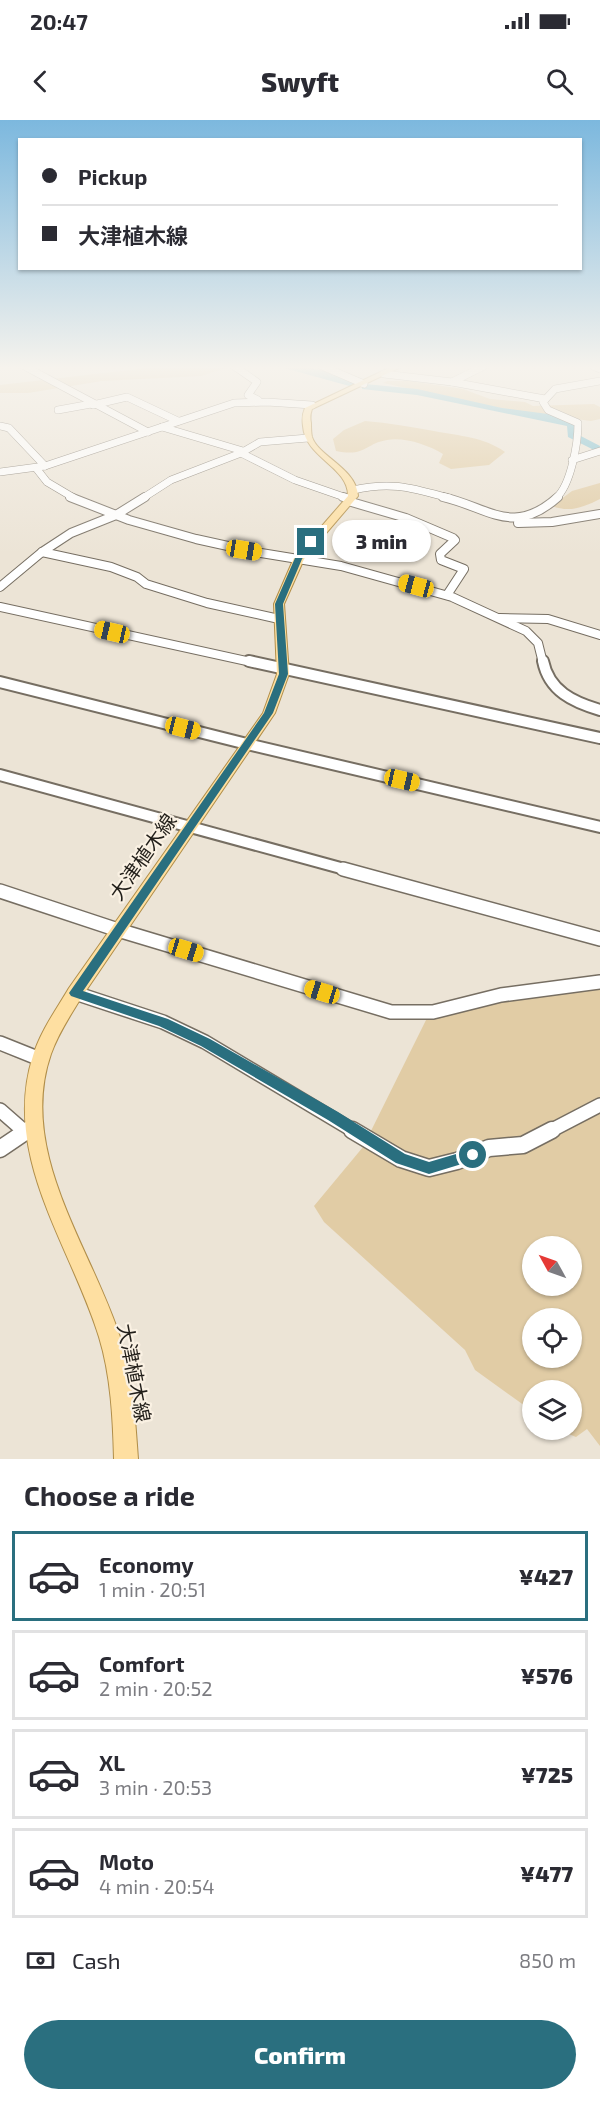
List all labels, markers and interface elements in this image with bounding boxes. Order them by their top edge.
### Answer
text: 20:47 [30,8,88,34]
icon: back [24,65,57,98]
text: Swyft [261,65,339,97]
icon: search [543,65,576,98]
text: Pickup [78,163,147,189]
text: 大津植木線 [78,222,188,248]
callout: 3 min [332,521,431,563]
route end [297,528,324,555]
text: 3 min [356,529,407,553]
car [225,538,263,562]
car [396,573,436,599]
car [92,619,132,645]
car [163,715,203,741]
car [382,767,422,793]
street label: 大津植木線 [104,809,181,904]
car [166,936,206,964]
car [302,978,342,1006]
route start [459,1141,486,1168]
north arrow [522,1236,582,1296]
map controls [522,1236,582,1440]
button: locate [522,1308,582,1368]
street label: 大津植木線 [114,1321,156,1424]
button: layers [522,1380,582,1440]
text: Choose a ride [24,1479,195,1511]
icon: car [27,1549,81,1603]
text: Economy [99,1551,194,1577]
text: ¥427 [519,1563,573,1589]
text: 1 min · 20:51 [99,1577,206,1601]
icon: car [27,1648,81,1702]
text: Comfort [99,1650,184,1676]
text: ¥576 [521,1662,573,1688]
text: 2 min · 20:52 [99,1676,212,1700]
icon: car [27,1747,81,1801]
text: XL [99,1749,125,1775]
text: ¥725 [521,1761,573,1787]
text: 3 min · 20:53 [99,1775,212,1799]
icon: car [27,1846,81,1900]
text: Moto [99,1848,154,1874]
text: ¥477 [520,1860,573,1886]
text: 4 min · 20:54 [99,1874,215,1898]
icon: cash [24,1944,57,1977]
text: Cash [72,1947,121,1973]
text: 850 m [519,1948,576,1972]
button: Confirm [24,2020,576,2089]

